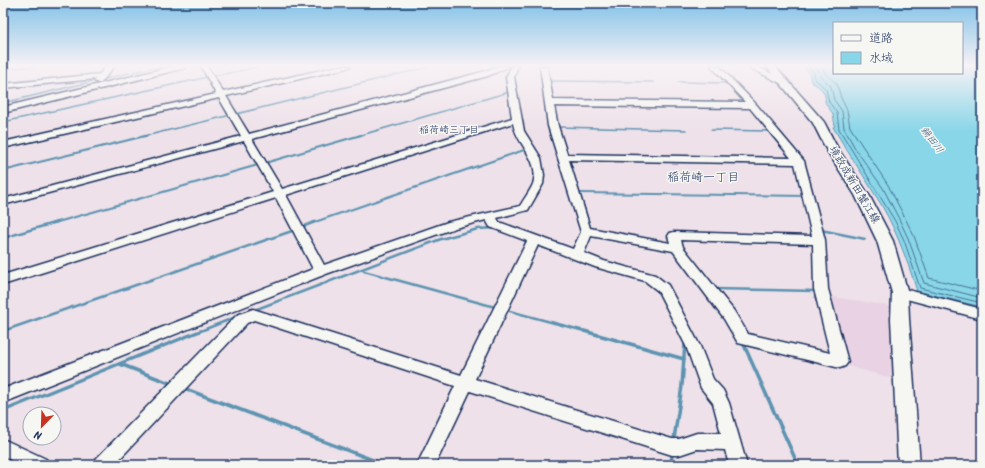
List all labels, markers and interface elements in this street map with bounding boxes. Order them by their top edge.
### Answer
legend [833,22,963,74]
text: 道路 [869,29,893,48]
text: 水域 [869,49,893,68]
district label: 稲荷崎三丁目 [419,122,479,138]
water label: 鍋田川 [917,123,947,157]
street label: 境政成新田蟹江線 [824,143,884,227]
district label: 稲荷崎一丁目 [667,168,739,187]
north arrow [22,406,62,446]
text: N [32,425,45,444]

